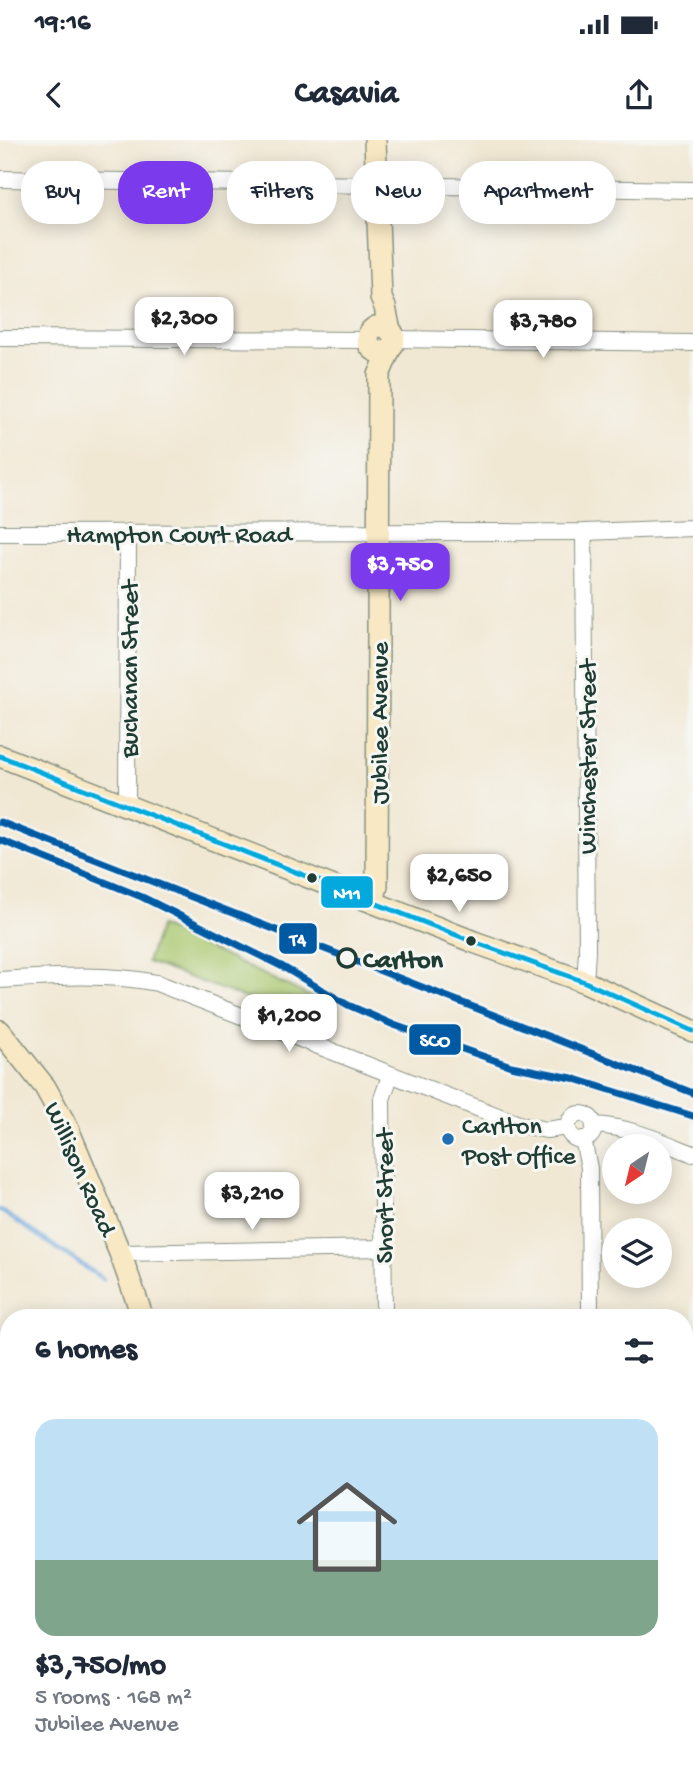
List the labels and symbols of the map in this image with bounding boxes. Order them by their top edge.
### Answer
pin: $2,300 [127,298,241,357]
pin: $3,780 [486,300,600,360]
street label: Hampton Court Road [66,522,294,553]
pin: $3,750 [343,544,457,603]
street label: Buchanan Street [117,578,148,759]
street label: Jubilee Avenue [367,641,398,804]
street label: Winchester Street [575,657,606,854]
pin: $2,650 [402,854,516,914]
unlabelled marker [305,871,319,885]
line badge: N11 [320,875,374,909]
text: N11 [333,884,361,907]
line badge: T4 [278,922,318,955]
text: T4 [288,930,307,953]
unlabelled marker [464,934,478,948]
place label: Carlton [363,947,444,978]
marker: Carlton [337,948,357,968]
pin: $1,200 [232,995,346,1054]
line badge: SCO [408,1023,462,1056]
text: SCO [420,1031,451,1054]
street label: Willison Road [35,1098,122,1243]
place label: Carlton Post Office [461,1113,576,1174]
street label: Short Street [372,1126,403,1263]
marker: Carlton Post Office [440,1131,456,1147]
north arrow [602,1134,672,1204]
pin: $3,210 [195,1172,309,1232]

